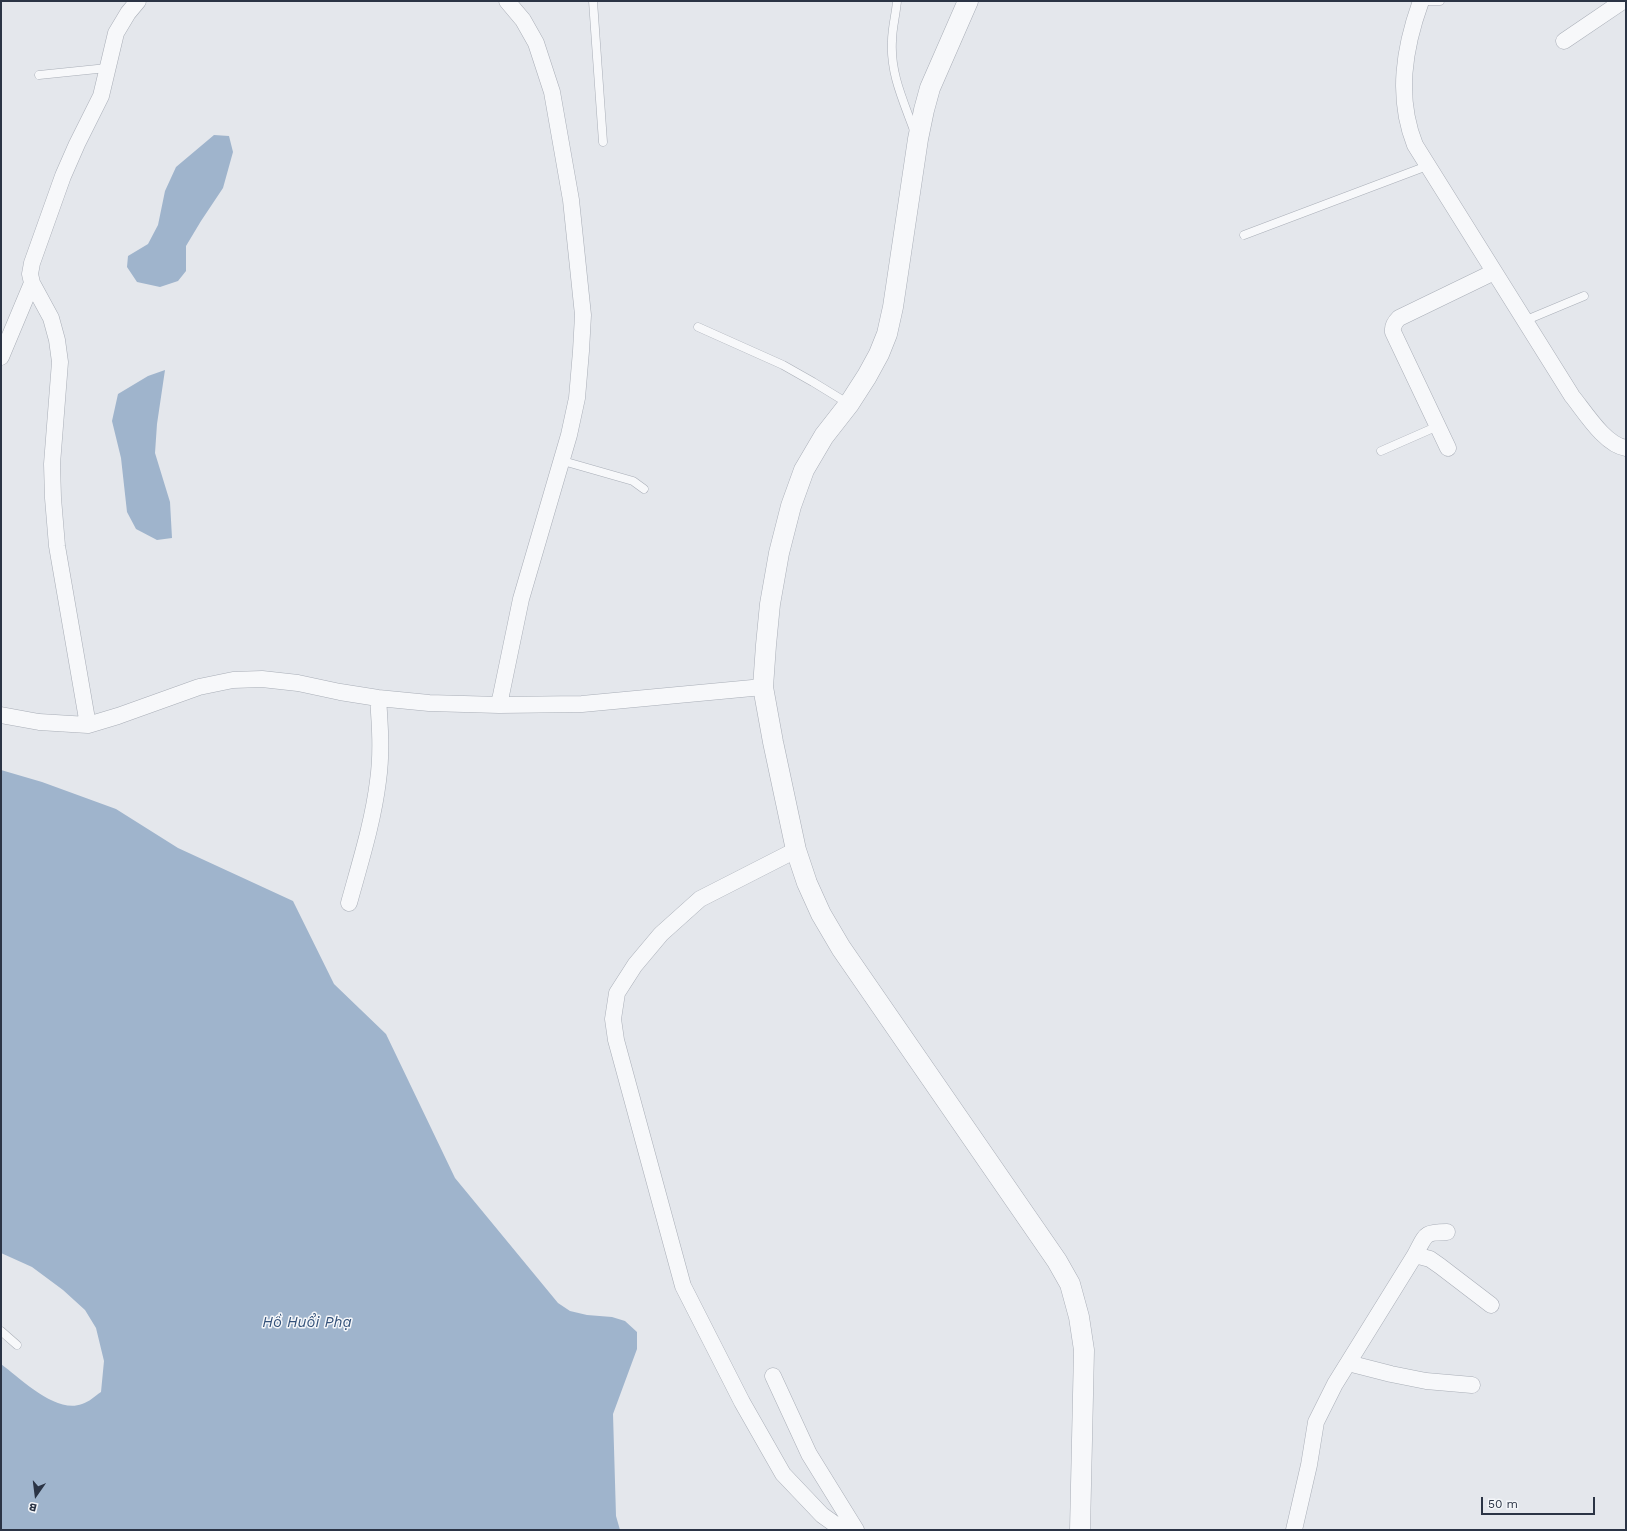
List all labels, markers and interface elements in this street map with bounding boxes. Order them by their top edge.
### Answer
water label: Hồ Huổi Phạ [262,1314,352,1332]
north arrow [16,1475,56,1515]
scale bar [1483,1489,1597,1515]
text: 50 m [1488,1497,1518,1511]
text: B [28,1500,38,1514]

